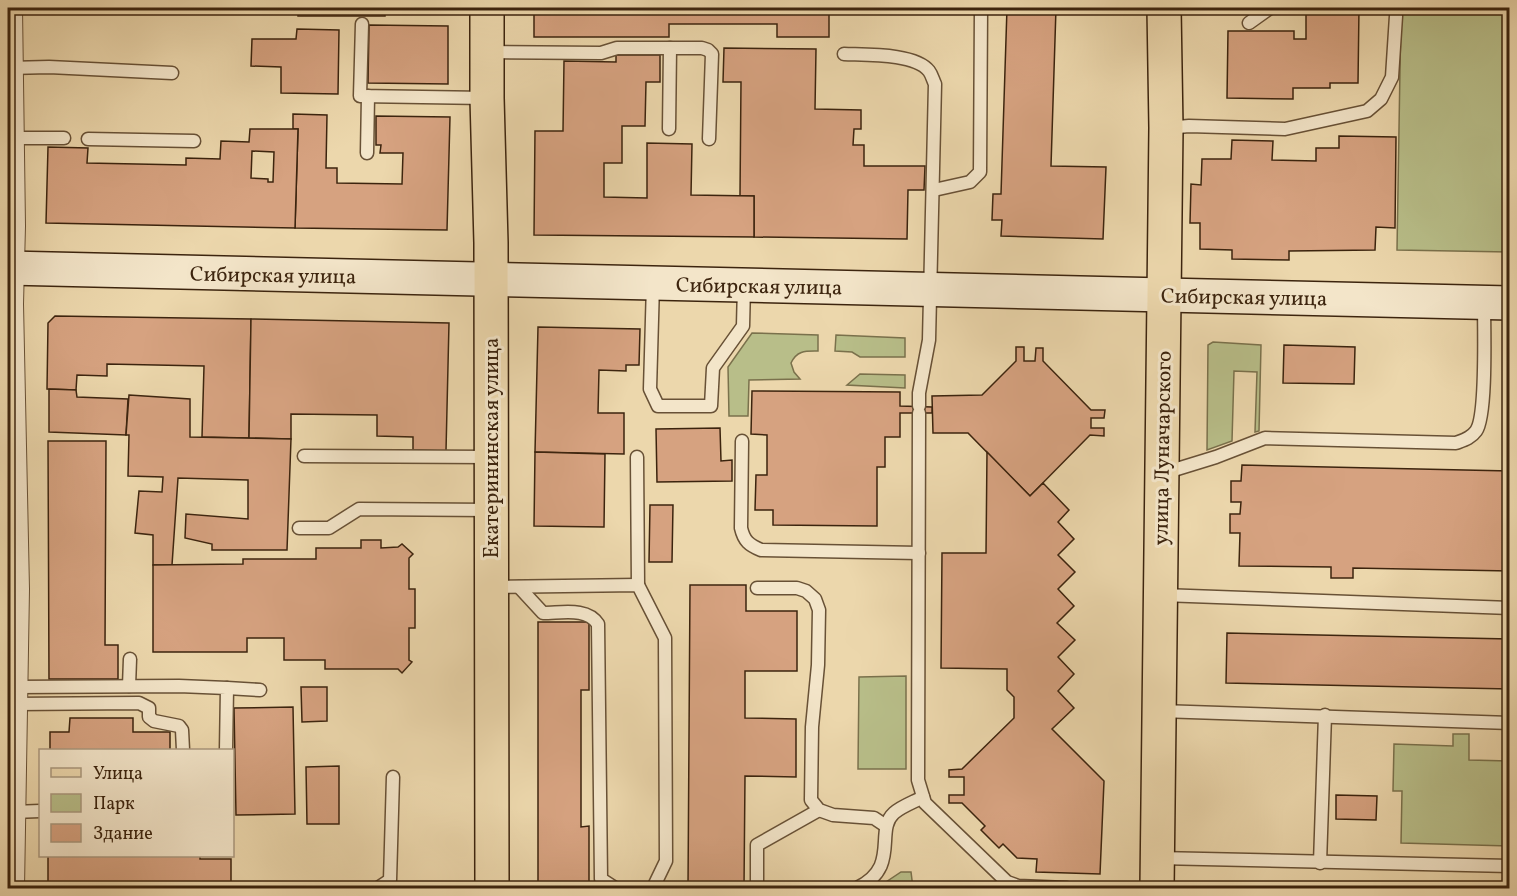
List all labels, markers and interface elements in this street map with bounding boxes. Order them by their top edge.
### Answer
street label: Сибирская улица [190,261,356,292]
street label: Сибирская улица [676,272,842,303]
street label: Сибирская улица [1161,283,1327,314]
street label: Екатерининская улица [478,337,507,559]
street label: улица Луначарского [1147,350,1180,546]
legend [39,749,234,857]
text: Улица [93,762,143,787]
text: Парк [93,792,135,817]
text: Здание [93,822,153,847]

